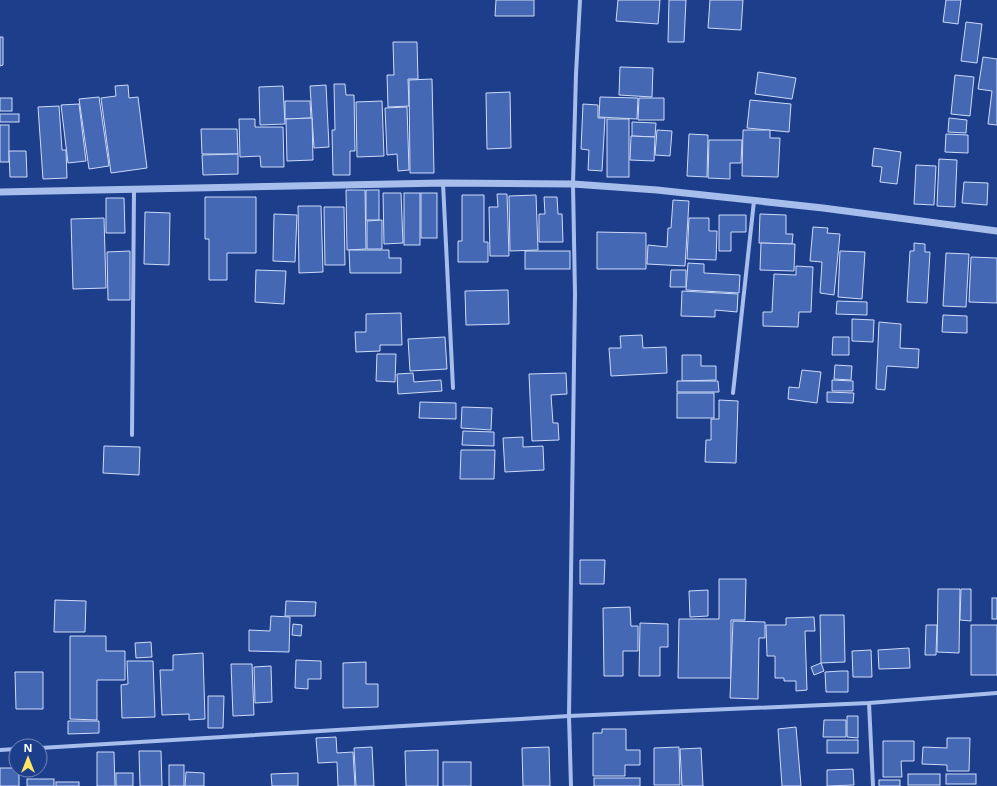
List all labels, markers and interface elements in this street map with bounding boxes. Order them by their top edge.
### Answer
north arrow [8,738,48,778]
text: N [24,740,32,755]

